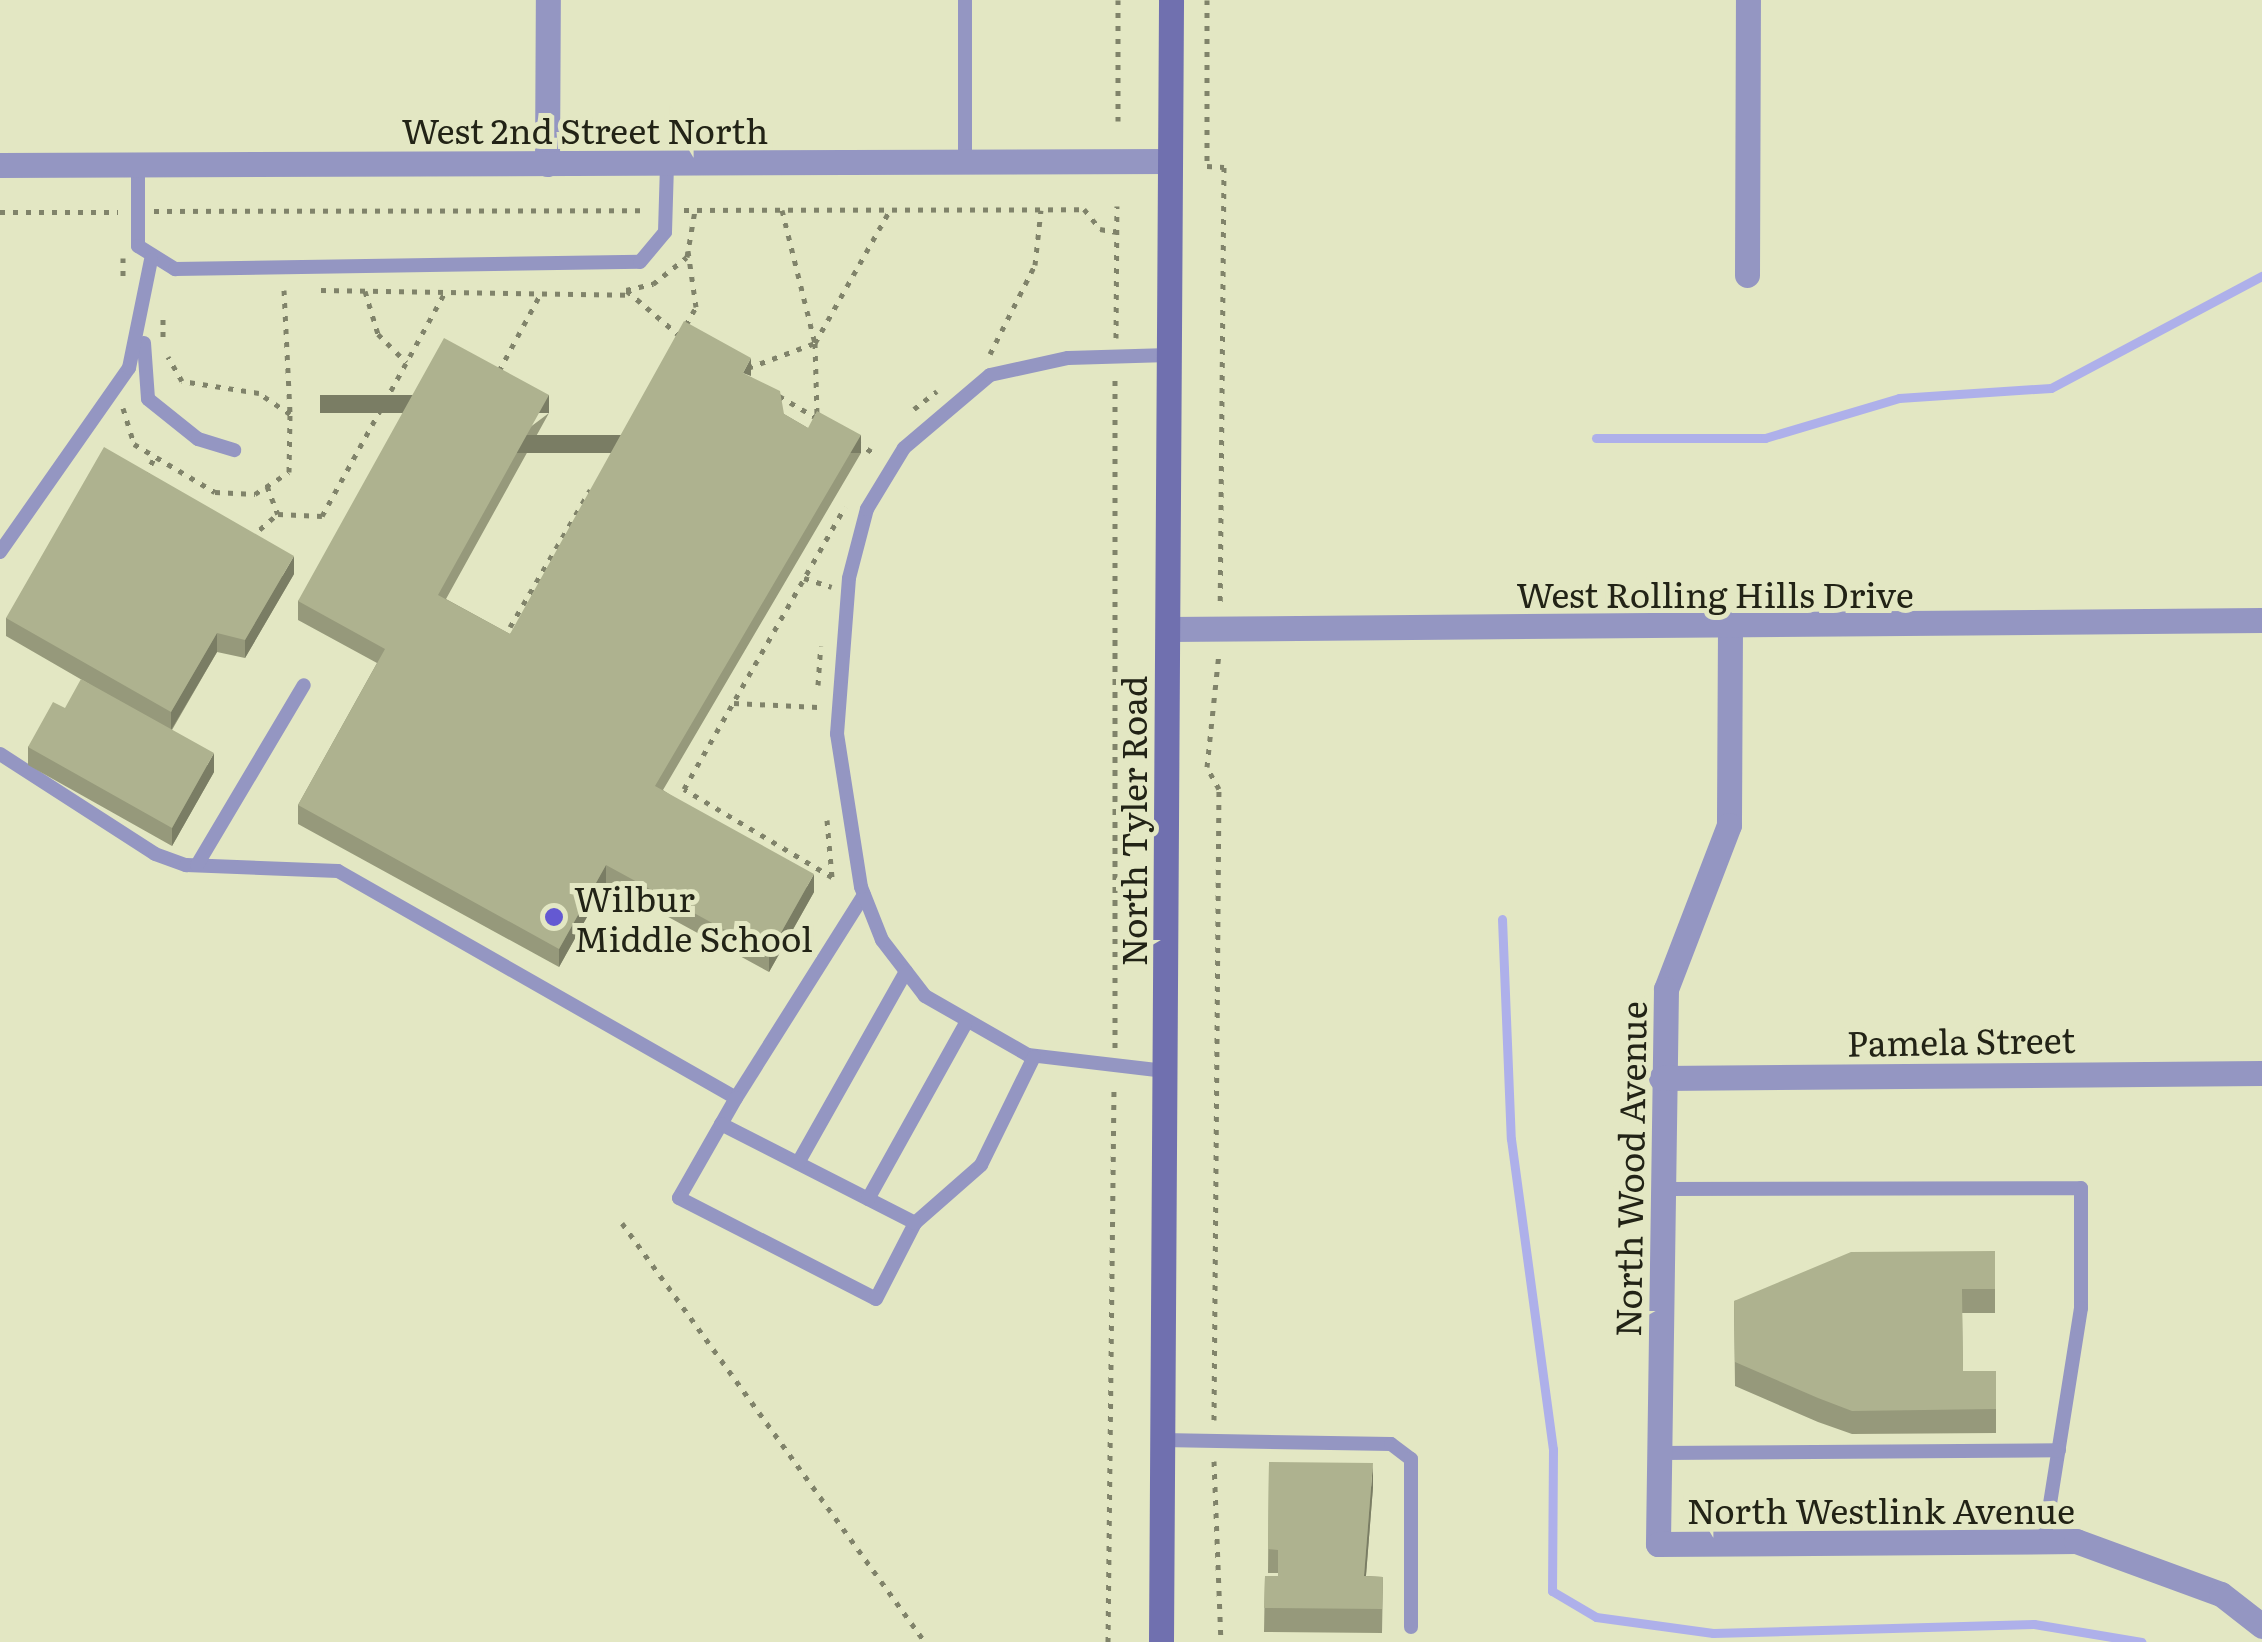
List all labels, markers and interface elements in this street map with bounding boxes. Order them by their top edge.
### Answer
street label: West 2nd Street North [401,108,769,150]
street label: West Rolling Hills Drive [1516,572,1914,614]
street label: North Tyler Road [1111,676,1153,966]
place label: Wilbur Middle School [574,876,813,958]
marker: Wilbur Middle School [543,906,565,928]
street label: North Wood Avenue [1605,1001,1653,1337]
street label: Pamela Street [1846,1017,2076,1063]
street label: North Westlink Avenue [1687,1488,2075,1530]

